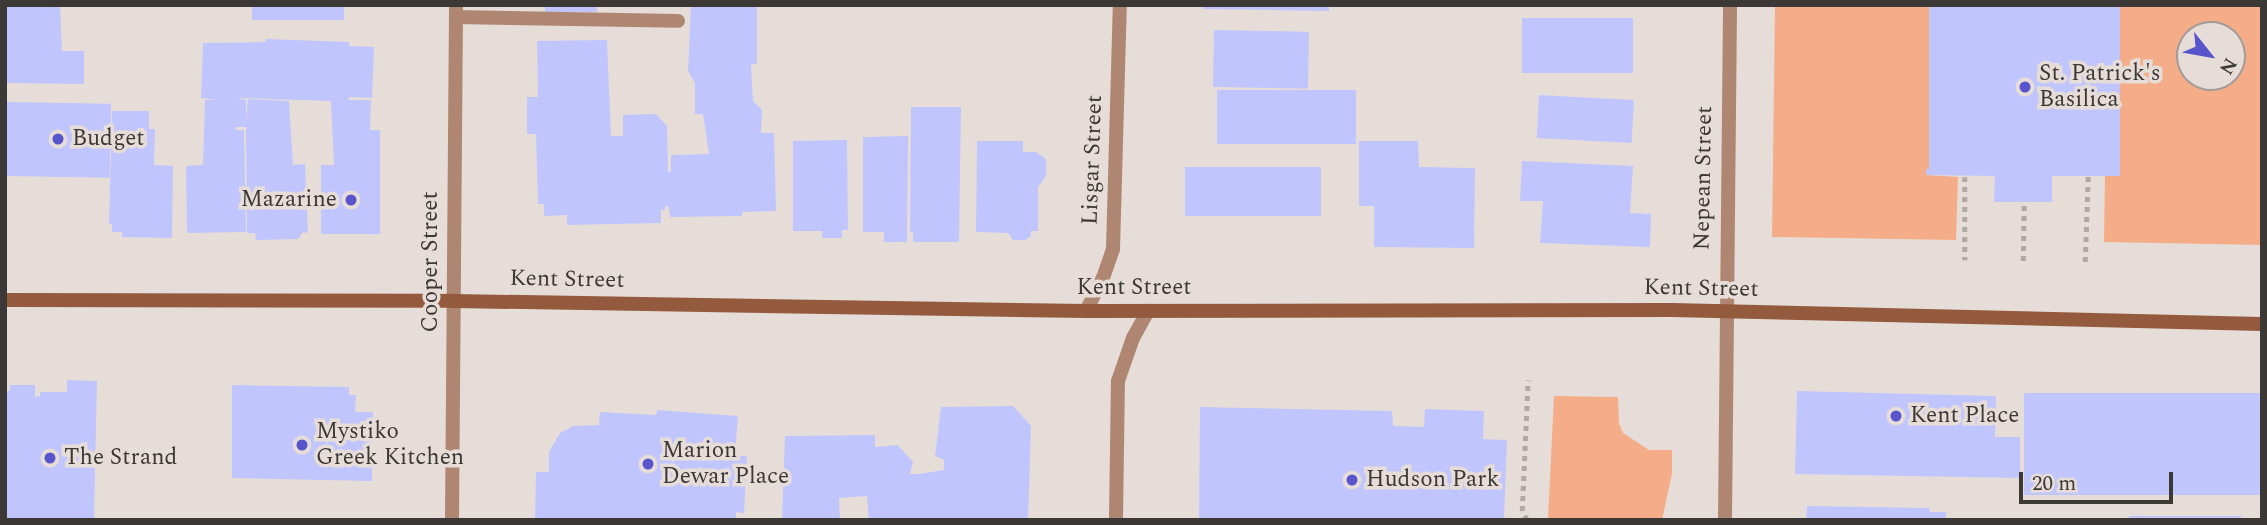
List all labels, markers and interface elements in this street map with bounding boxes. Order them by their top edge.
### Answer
north arrow [2176,21,2246,91]
text: N [2211,52,2244,80]
place label: St. Patrick's Basilica [2039,60,2161,114]
marker: St. Patrick's Basilica [2017,79,2033,95]
street label: Lisgar Street [1077,94,1109,226]
street label: Nepean Street [1689,105,1719,251]
place label: Budget [72,125,144,153]
marker: Budget [50,131,66,147]
place label: Mazarine [241,186,337,214]
street label: Cooper Street [417,191,445,333]
marker: Mazarine [343,192,359,208]
street label: Kent Street [509,265,625,295]
street label: Kent Street [1077,274,1191,302]
street label: Kent Street [1643,274,1759,304]
place label: Kent Place [1910,402,2019,430]
marker: Kent Place [1888,408,1904,424]
place label: Mystiko Greek Kitchen [316,418,464,472]
marker: Mystiko Greek Kitchen [294,437,310,453]
place label: Marion Dewar Place [662,437,789,491]
place label: The Strand [64,444,177,472]
marker: The Strand [42,450,58,466]
marker: Marion Dewar Place [640,456,656,472]
scale bar [2022,458,2176,502]
place label: Hudson Park [1366,466,1499,494]
text: 20 m [2032,468,2076,500]
marker: Hudson Park [1344,472,1360,488]

